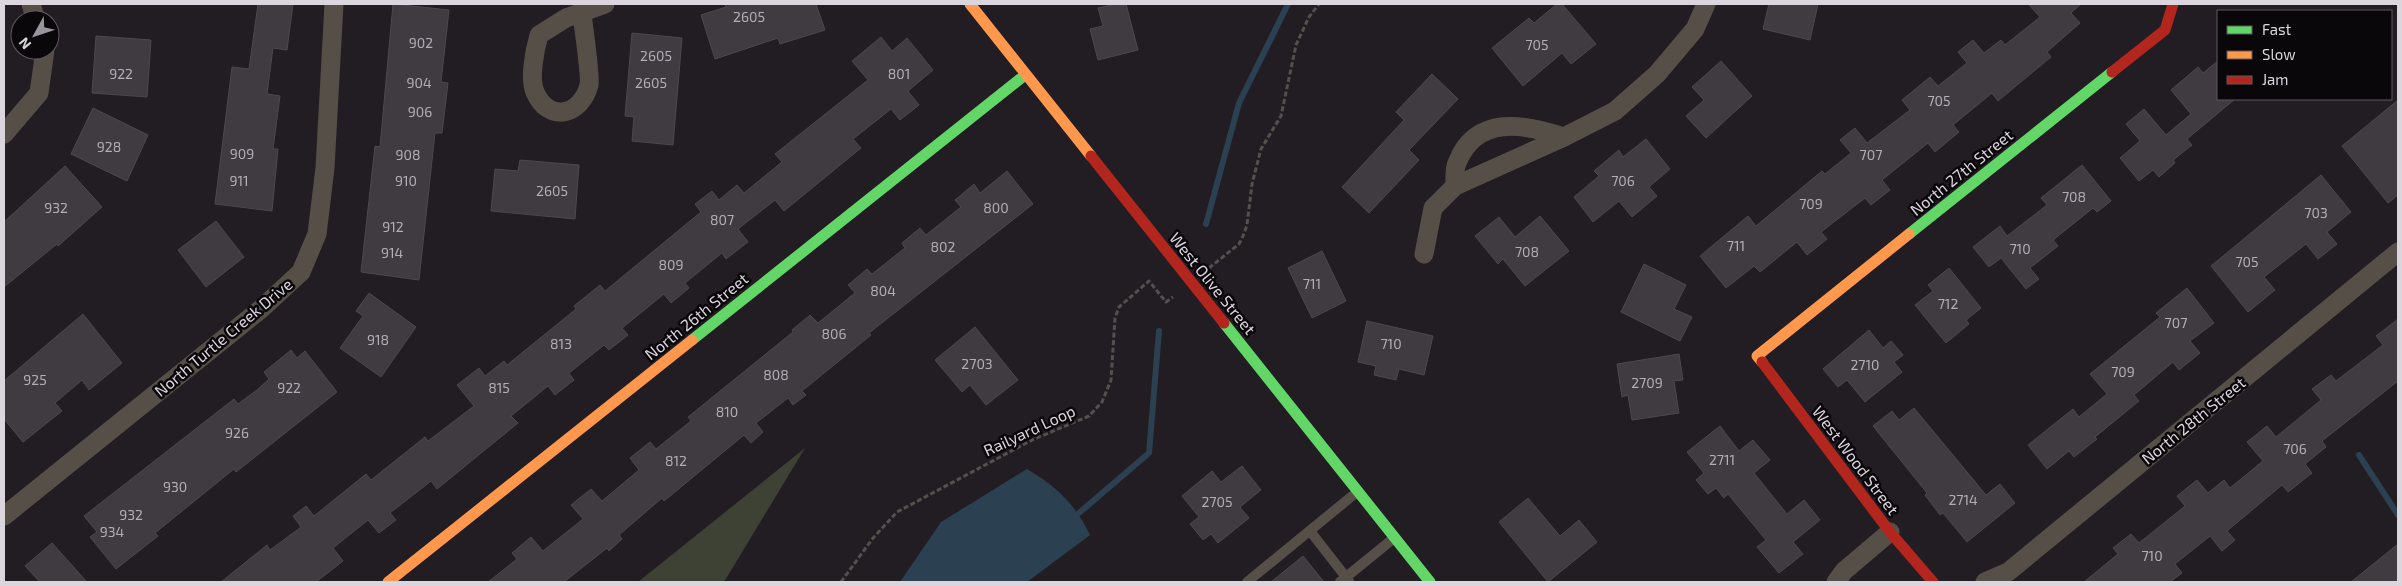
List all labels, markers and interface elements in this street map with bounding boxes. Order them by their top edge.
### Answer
house number: 2605 [733,8,765,25]
north arrow [10,10,60,60]
legend [2217,10,2392,100]
text: Fast [2262,20,2292,38]
text: N [15,34,34,53]
house number: 902 [409,34,433,51]
house number: 705 [1525,36,1549,53]
text: Slow [2262,45,2296,63]
house number: 2605 [640,47,672,64]
house number: 922 [109,65,133,82]
house number: 801 [888,65,910,82]
text: Jam [2262,70,2288,88]
house number: 904 [406,74,432,91]
house number: 2605 [635,74,667,91]
house number: 705 [1927,92,1951,109]
house number: 906 [408,103,432,120]
street label: North 27th Street [1906,125,2016,219]
house number: 928 [97,138,121,155]
house number: 909 [230,145,254,162]
house number: 908 [396,146,420,163]
house number: 707 [1860,146,1882,163]
house number: 911 [229,172,249,189]
house number: 910 [395,172,417,189]
house number: 706 [1611,172,1635,189]
house number: 2605 [536,182,568,199]
house number: 708 [2062,188,2086,205]
house number: 709 [1799,195,1823,212]
house number: 932 [44,199,68,216]
house number: 800 [983,199,1009,216]
house number: 703 [2304,204,2328,221]
house number: 807 [710,211,734,228]
house number: 912 [382,218,404,235]
street label: West Olive Street [1166,228,1260,338]
house number: 711 [1727,237,1745,254]
house number: 802 [931,238,956,255]
house number: 710 [2009,240,2031,257]
house number: 708 [1515,243,1539,260]
house number: 914 [381,244,403,261]
house number: 705 [2235,253,2259,270]
house number: 809 [659,256,683,273]
street label: North 26th Street [641,269,751,363]
street label: North Turtle Creek Drive [150,274,296,400]
house number: 711 [1303,275,1321,292]
house number: 804 [870,282,896,299]
house number: 712 [1938,295,1958,312]
house number: 707 [2165,314,2187,331]
house number: 806 [822,325,846,342]
house number: 918 [367,331,389,348]
house number: 813 [550,335,572,352]
house number: 710 [1380,335,1402,352]
house number: 2703 [961,355,993,372]
house number: 2710 [1850,356,1880,373]
house number: 709 [2111,363,2135,380]
house number: 808 [763,366,789,383]
house number: 925 [23,371,47,388]
street label: North 28th Street [2137,372,2249,468]
house number: 2709 [1631,374,1663,391]
house number: 922 [277,379,301,396]
house number: 815 [488,379,510,396]
street label: Railyard Loop [980,401,1078,459]
street label: West Wood Street [1809,402,1903,518]
house number: 810 [716,403,738,420]
house number: 926 [225,424,249,441]
house number: 706 [2283,440,2307,457]
house number: 2711 [1709,451,1735,468]
house number: 812 [665,452,687,469]
house number: 930 [163,478,187,495]
house number: 2714 [1948,491,1978,508]
house number: 2705 [1202,493,1232,510]
house number: 932 [119,506,143,523]
house number: 934 [100,523,124,540]
house number: 710 [2141,547,2163,564]

